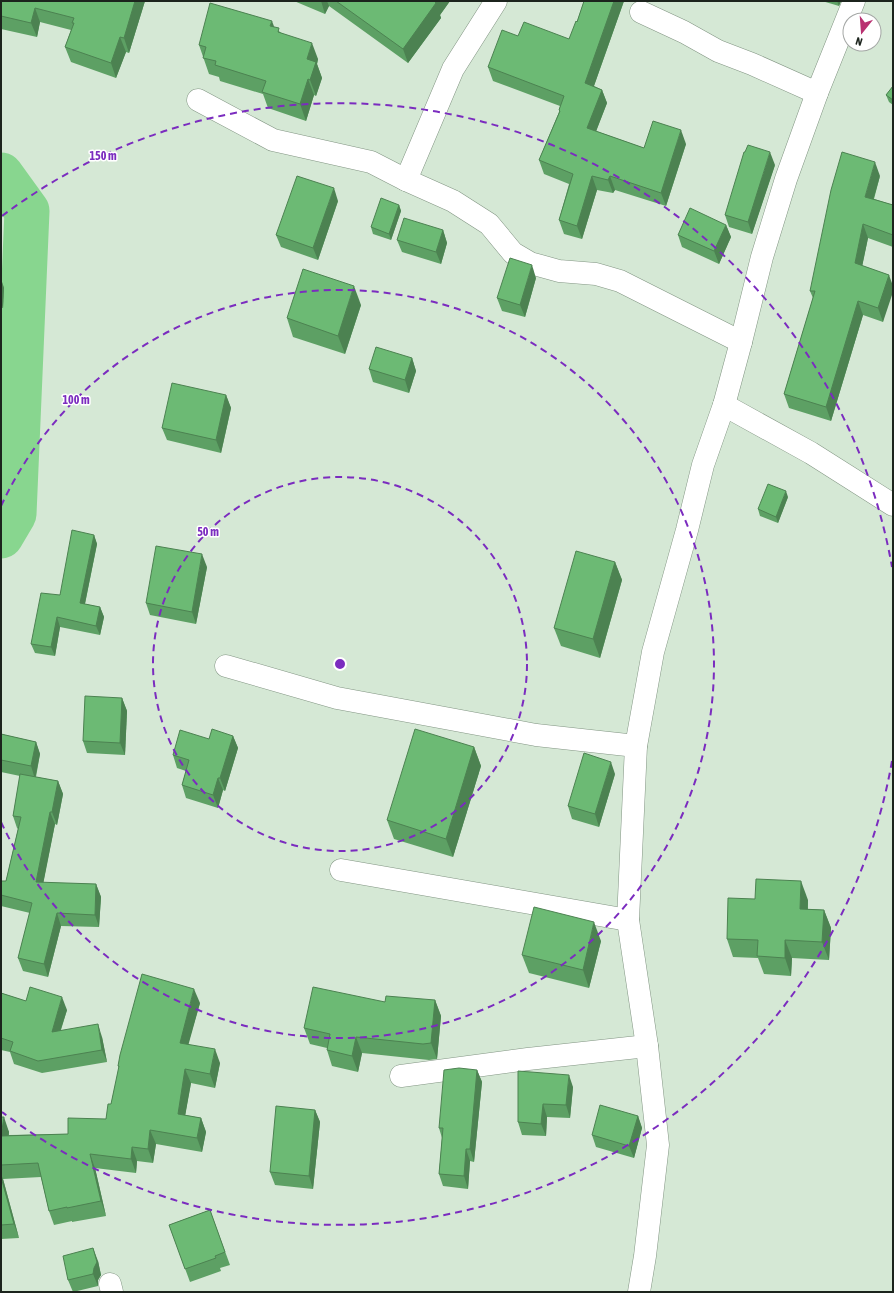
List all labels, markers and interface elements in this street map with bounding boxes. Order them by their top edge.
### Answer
north arrow [842,12,882,52]
text: N [854,35,864,48]
text: 150 m [89,149,117,163]
text: 100 m [62,393,90,407]
text: 50 m [197,525,219,539]
centre of rings [333,657,347,671]

